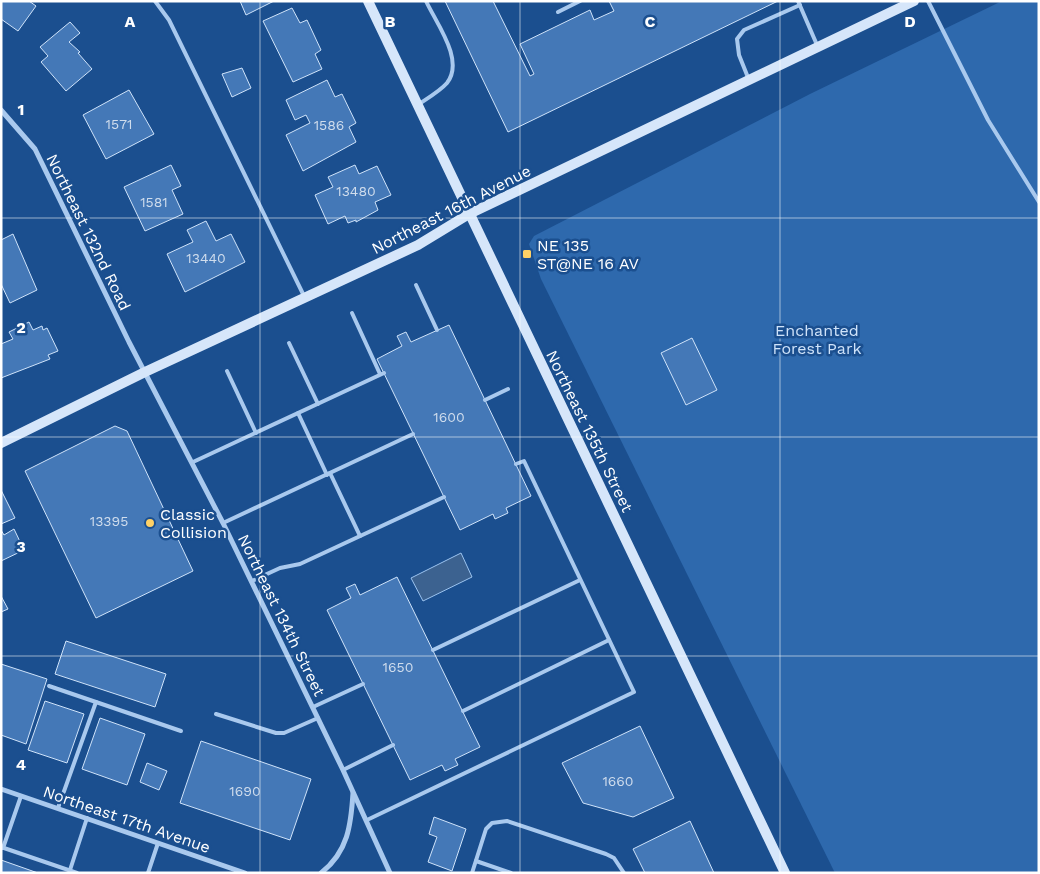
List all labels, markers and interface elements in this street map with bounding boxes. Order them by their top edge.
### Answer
text: A [125,12,136,31]
text: B [385,12,396,31]
text: C [645,12,656,31]
text: D [904,12,916,31]
text: 1 [18,100,24,119]
house number: 1571 [106,116,132,132]
house number: 1586 [314,117,344,133]
street label: Northeast 132nd Road [42,151,135,314]
street label: Northeast 16th Avenue [368,161,534,258]
house number: 13480 [336,183,376,199]
house number: 1581 [140,194,168,210]
place label: NE 135 ST@NE 16 AV [537,236,639,273]
marker: NE 135 ST@NE 16 AV [521,248,533,260]
house number: 13440 [186,250,226,266]
text: 2 [16,318,26,337]
park label: Enchanted Forest Park [773,321,862,358]
street label: Northeast 135th Street [542,347,637,515]
house number: 1600 [433,409,465,425]
place label: Classic Collision [160,505,227,542]
house number: 13395 [90,513,128,529]
marker: Classic Collision [144,517,156,529]
street label: Northeast 134th Street [234,531,329,700]
text: 3 [16,537,26,556]
house number: 1650 [383,659,413,675]
text: 4 [16,755,26,774]
house number: 1660 [602,773,634,789]
street label: Northeast 17th Avenue [41,782,213,857]
house number: 1690 [229,783,261,799]

